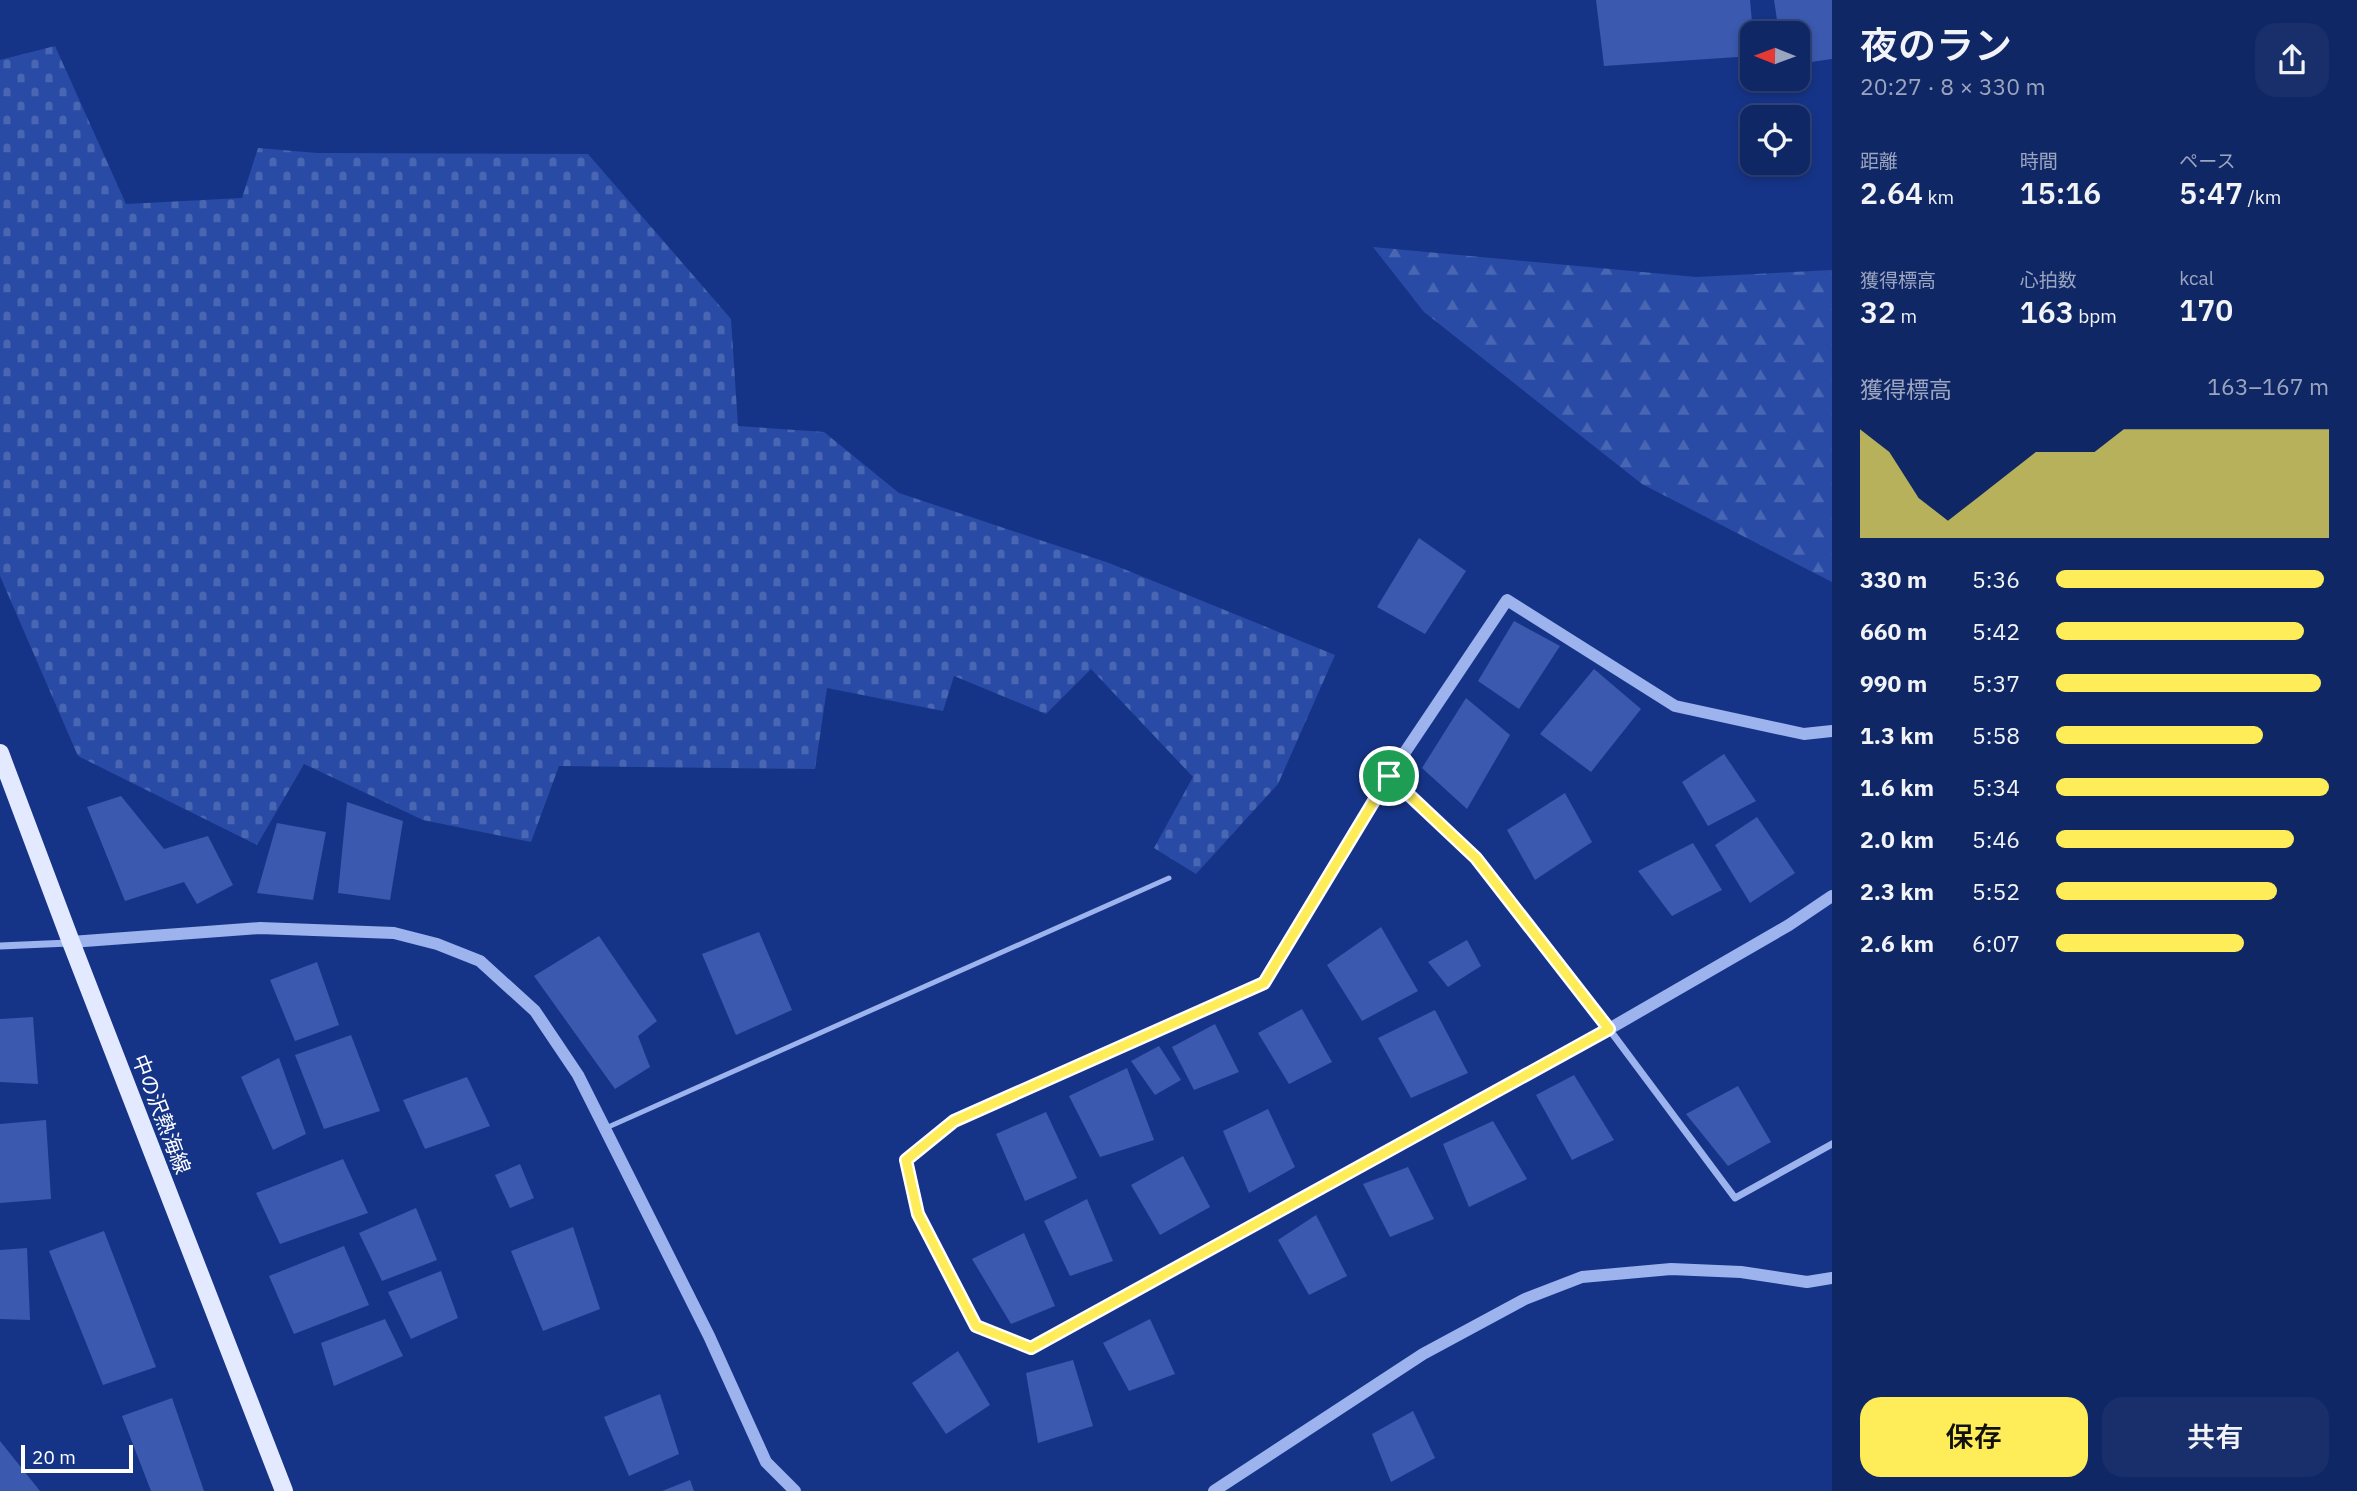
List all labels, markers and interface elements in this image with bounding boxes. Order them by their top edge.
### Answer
text: 夜のラン [1860,20,2012,69]
north arrow [1740,21,1810,91]
map controls [1740,21,1810,175]
button: share [2255,23,2329,97]
text: 20:27 · 8 × 330 m [1860,71,2046,101]
button: locate [1740,105,1810,175]
text: 距離 [1860,149,1898,173]
text: 時間 [2020,149,2058,173]
text: ペース [2179,149,2235,173]
text: 2.64 [1860,173,1923,212]
text: 15:16 [2020,173,2101,212]
text: 5:47 [2179,173,2243,212]
text: km [1923,185,1954,209]
text: /km [2243,185,2281,209]
text: kcal [2179,266,2214,290]
text: 獲得標高 [1860,268,1936,292]
text: 心拍数 [2020,268,2077,292]
text: 170 [2179,290,2233,329]
text: 32 [1860,292,1896,331]
text: 163 [2020,292,2074,331]
text: m [1896,304,1917,328]
text: bpm [2074,304,2117,328]
text: 163–167 m [2207,371,2329,401]
text: 獲得標高 [1860,374,1952,404]
text: 330 m [1860,564,1927,594]
text: 5:36 [1972,564,2020,594]
text: 660 m [1860,616,1927,646]
text: 5:42 [1972,616,2020,646]
text: 990 m [1860,668,1927,698]
text: 5:37 [1972,668,2020,698]
text: 1.3 km [1860,720,1934,750]
text: 5:58 [1972,720,2020,750]
pin [1359,746,1419,806]
icon: arrive [1370,757,1408,795]
text: 1.6 km [1860,772,1934,802]
text: 5:34 [1972,772,2020,802]
text: 2.0 km [1860,824,1934,854]
text: 5:46 [1972,824,2020,854]
text: 2.3 km [1860,876,1934,906]
text: 5:52 [1972,876,2020,906]
text: 2.6 km [1860,928,1934,958]
text: 6:07 [1972,928,2020,958]
street label: 中の沢熱海線 [126,1050,198,1178]
button: 保存 [1860,1397,2088,1477]
button: 共有 [2102,1397,2329,1477]
scale bar [21,1442,133,1474]
text: 20 m [32,1445,76,1469]

